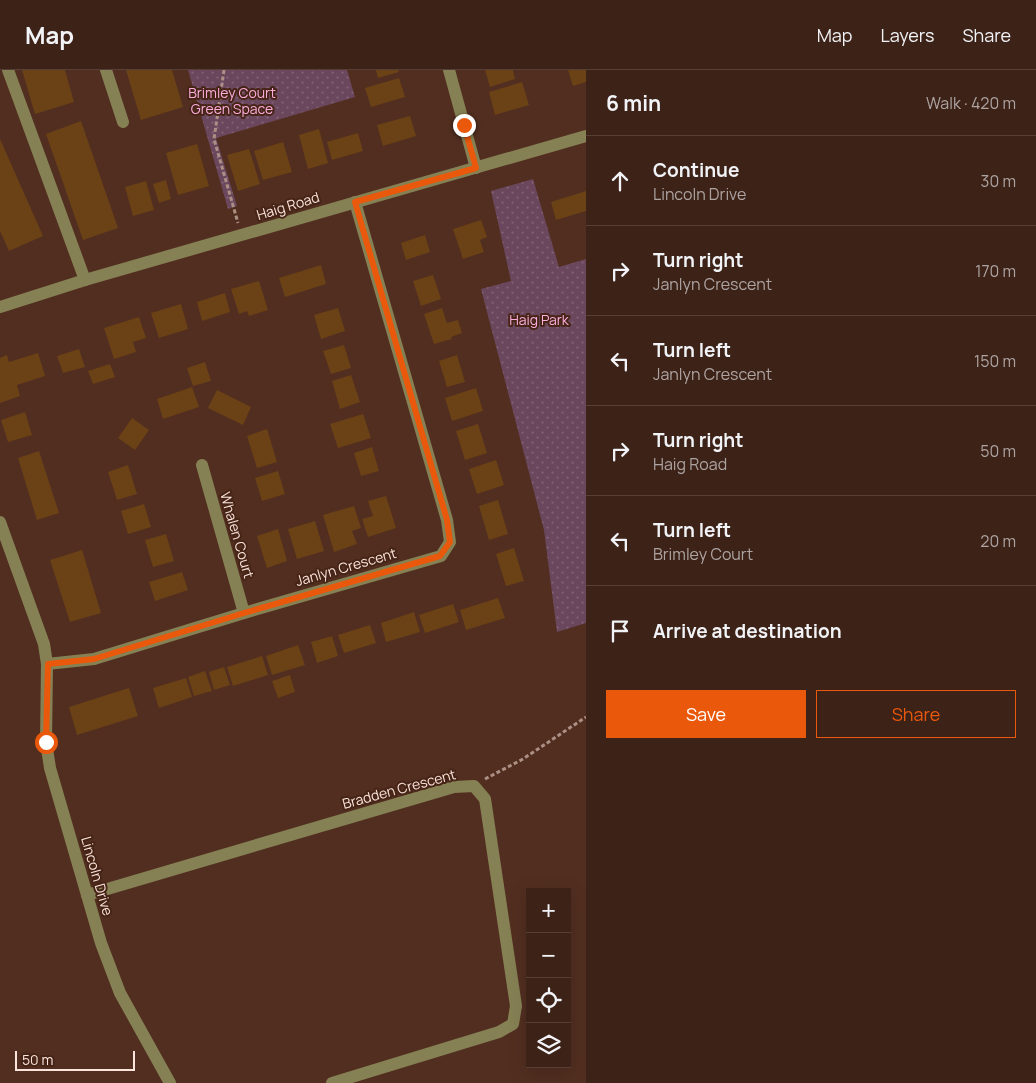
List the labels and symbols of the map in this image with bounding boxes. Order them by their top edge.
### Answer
park label: Brimley Court Green Space [188,83,276,118]
route end [453,114,476,137]
street label: Haig Road [254,187,322,224]
park label: Haig Park [509,310,570,329]
street label: Whalen Court [216,490,259,581]
street label: Janlyn Crescent [293,543,399,590]
route start [35,731,58,754]
street label: Bradden Crescent [340,764,458,813]
street label: Lincoln Drive [77,834,118,918]
scale bar [15,1048,135,1071]

